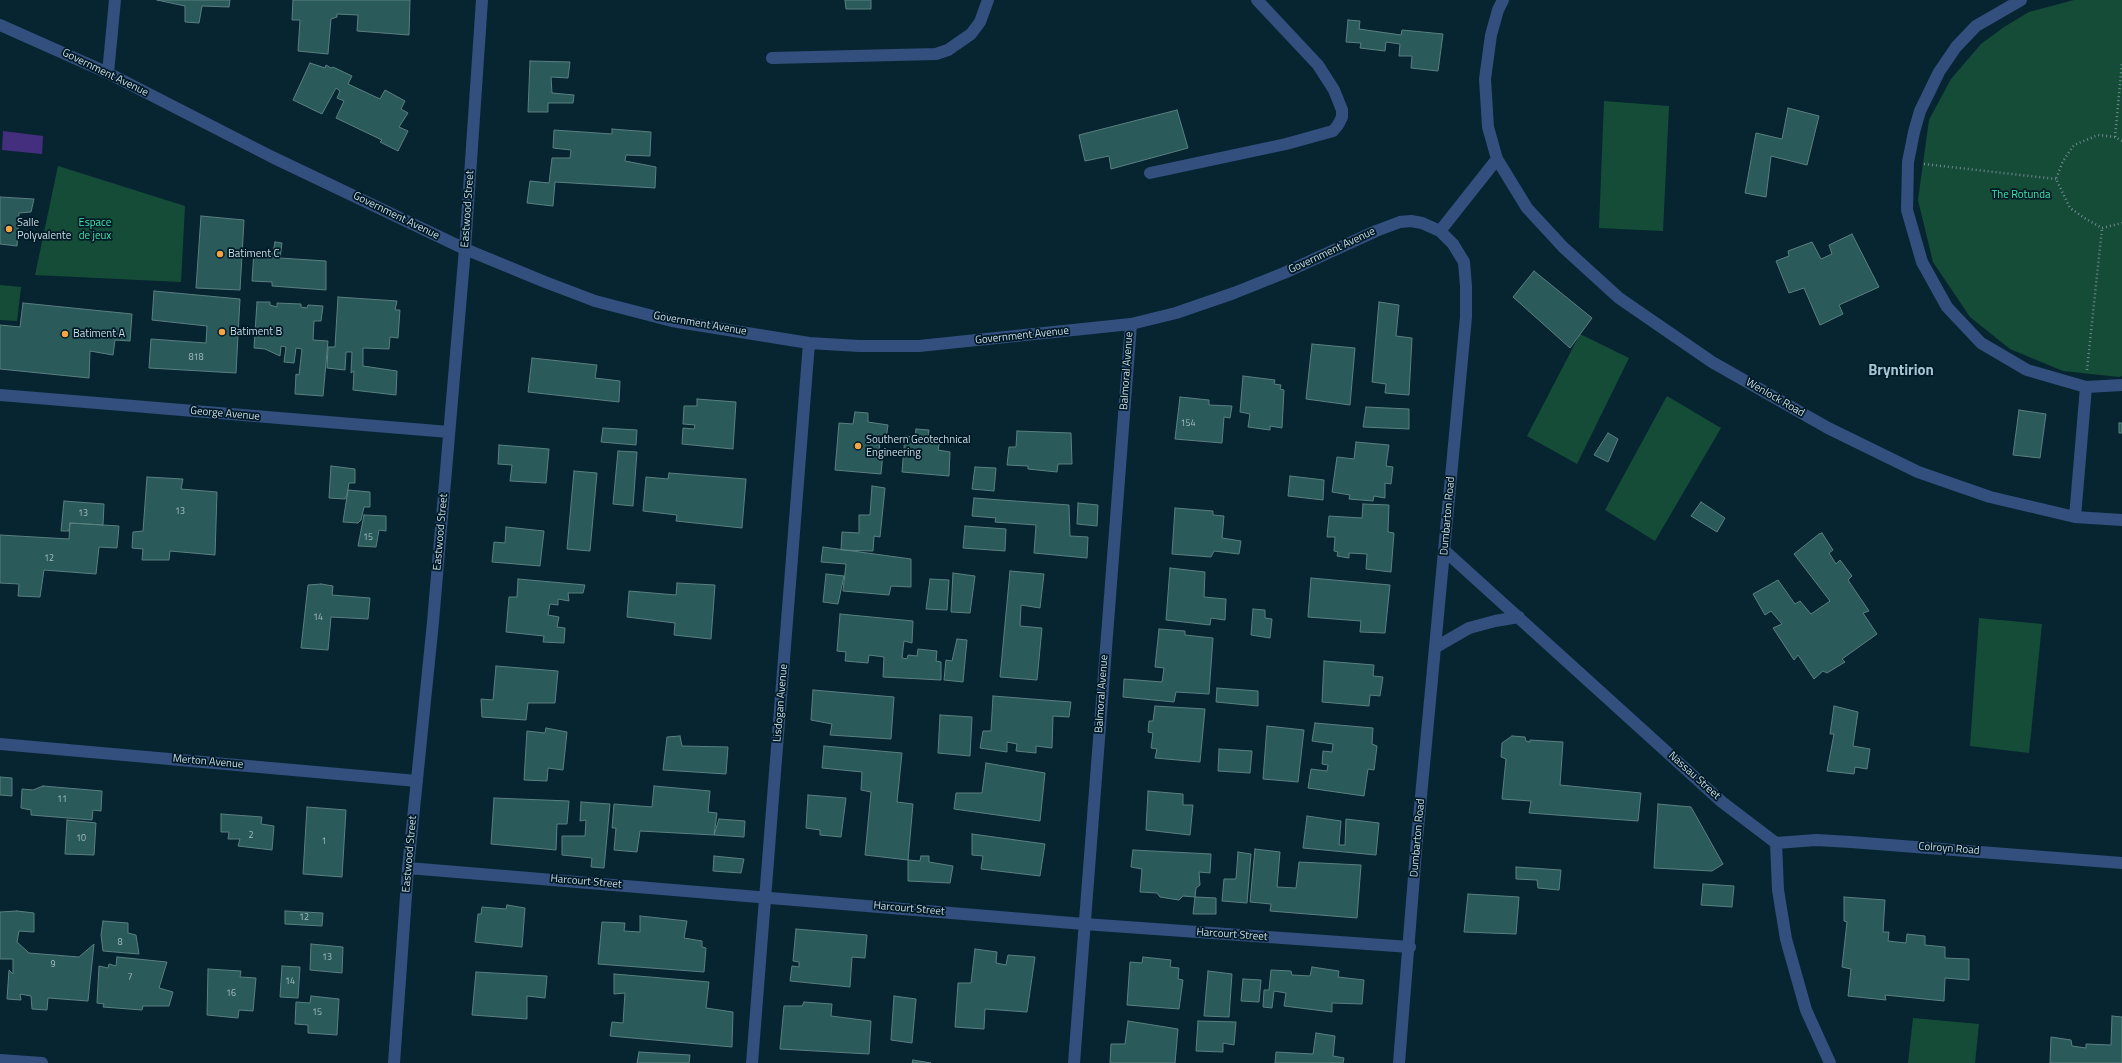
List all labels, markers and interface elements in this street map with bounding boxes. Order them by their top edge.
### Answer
street label: Government Avenue [60,46,150,100]
street label: Eastwood Street [459,170,477,248]
park label: The Rotunda [1991,188,2051,202]
street label: Government Avenue [351,189,441,243]
place label: Salle Polyvalente [17,216,71,242]
park label: Espace de jeux [79,216,111,242]
marker: Salle Polyvalente [4,224,14,234]
street label: Government Avenue [1286,225,1378,277]
place label: Batiment C [228,247,279,261]
marker: Batiment C [215,249,225,259]
street label: Government Avenue [652,309,748,339]
place label: Batiment B [230,325,282,339]
street label: Government Avenue [974,325,1070,347]
place label: Batiment A [73,327,125,341]
marker: Batiment B [217,327,227,337]
marker: Batiment A [60,329,70,339]
street label: Balmoral Avenue [1118,331,1136,411]
house number: 818 [188,353,204,363]
district label: Bryntirion [1868,362,1934,380]
street label: Wenlock Road [1743,376,1807,420]
street label: George Avenue [190,404,260,424]
house number: 154 [1180,419,1196,429]
place label: Southern Geotechnical Engineering [866,433,970,459]
marker: Southern Geotechnical Engineering [853,441,863,451]
street label: Dumbarton Road [1438,476,1458,556]
street label: Eastwood Street [431,493,451,571]
house number: 13 [175,507,185,517]
house number: 13 [78,509,88,519]
house number: 15 [363,533,373,543]
house number: 12 [44,554,54,564]
house number: 14 [313,613,323,623]
street label: Balmoral Avenue [1093,654,1111,734]
street label: Lisdogan Avenue [771,663,791,743]
street label: Nassau Street [1665,749,1723,803]
street label: Merton Avenue [172,752,244,772]
house number: 11 [57,795,67,805]
street label: Dumbarton Road [1408,798,1428,878]
street label: Eastwood Street [400,815,420,893]
house number: 2 [248,831,254,841]
house number: 10 [76,834,86,844]
house number: 1 [321,837,327,847]
street label: Colroyn Road [1918,840,1980,858]
street label: Harcourt Street [550,872,622,892]
street label: Harcourt Street [873,899,945,919]
house number: 12 [299,913,309,923]
street label: Harcourt Street [1196,926,1268,944]
house number: 8 [117,938,123,948]
house number: 13 [322,953,332,963]
house number: 9 [50,960,56,970]
house number: 7 [127,973,133,983]
house number: 14 [285,977,295,987]
house number: 16 [226,989,236,999]
house number: 15 [312,1008,322,1018]

